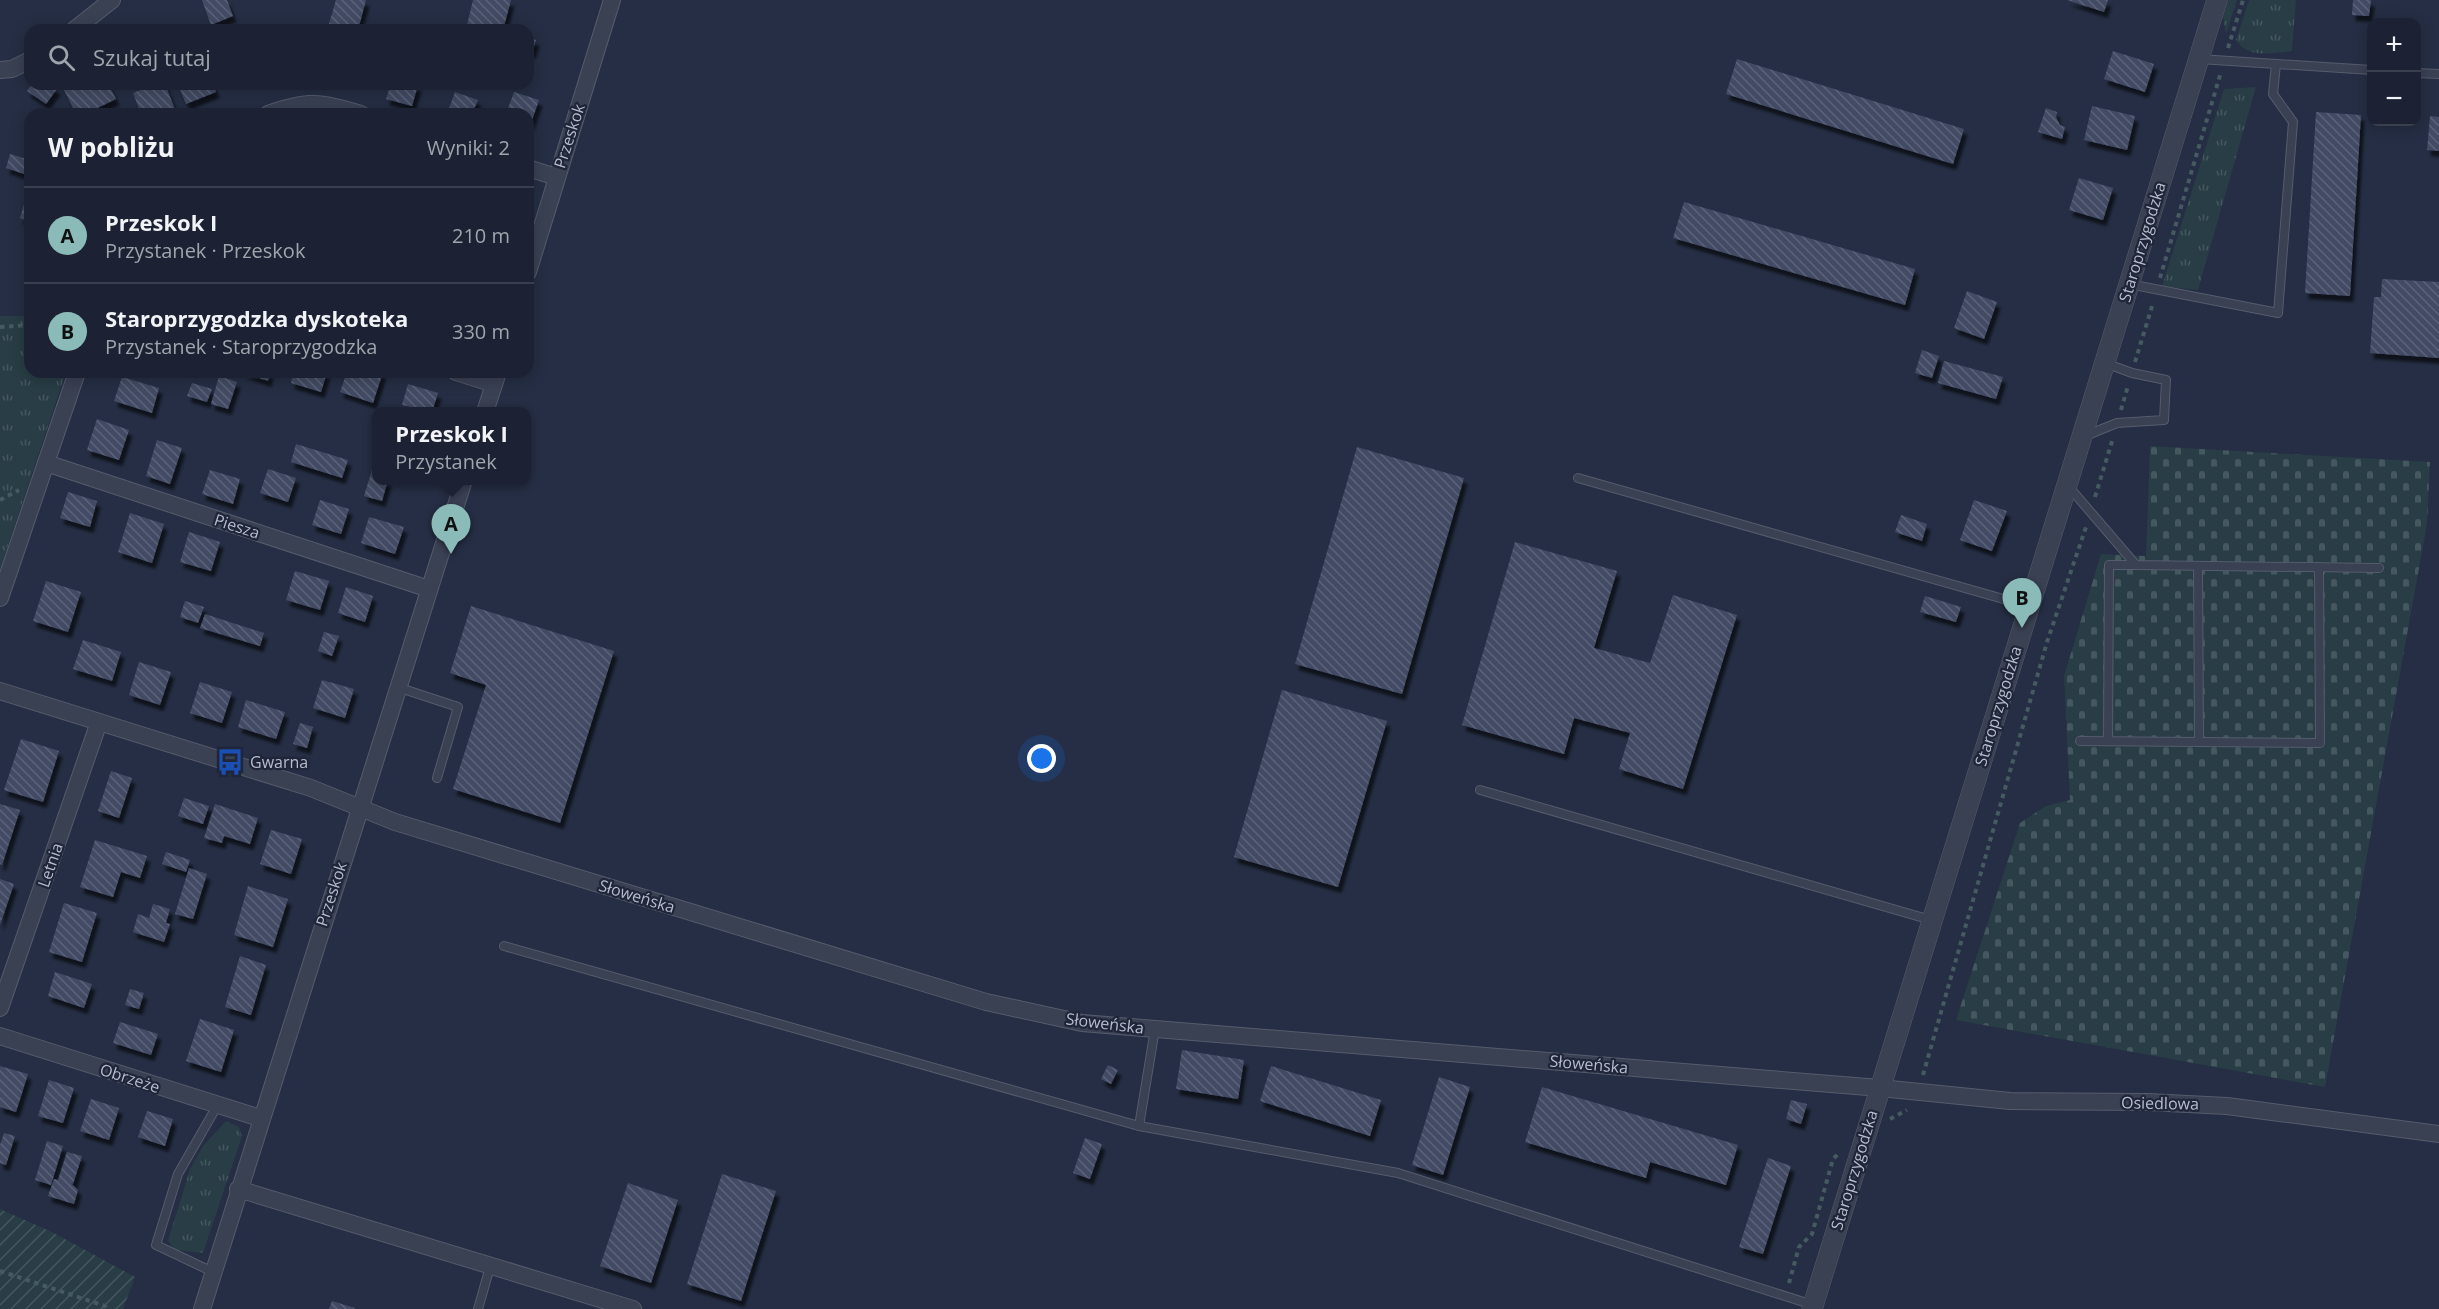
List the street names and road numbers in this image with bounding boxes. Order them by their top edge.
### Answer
street label: Przeskok [548,100,590,171]
street label: Staroprzygodzka [2113,179,2171,305]
street label: Piesza [211,508,263,544]
street label: Staroprzygodzka [1969,643,2027,769]
street label: Letnia [32,840,68,890]
street label: Przeskok [310,858,352,929]
street label: Słoweńska [596,874,678,918]
street label: Słoweńska [1065,1007,1145,1039]
street label: Słoweńska [1549,1050,1629,1078]
street label: Obrzeże [97,1058,163,1098]
street label: Osiedlowa [2121,1091,2199,1115]
street label: Staroprzygodzka [1825,1107,1883,1233]

